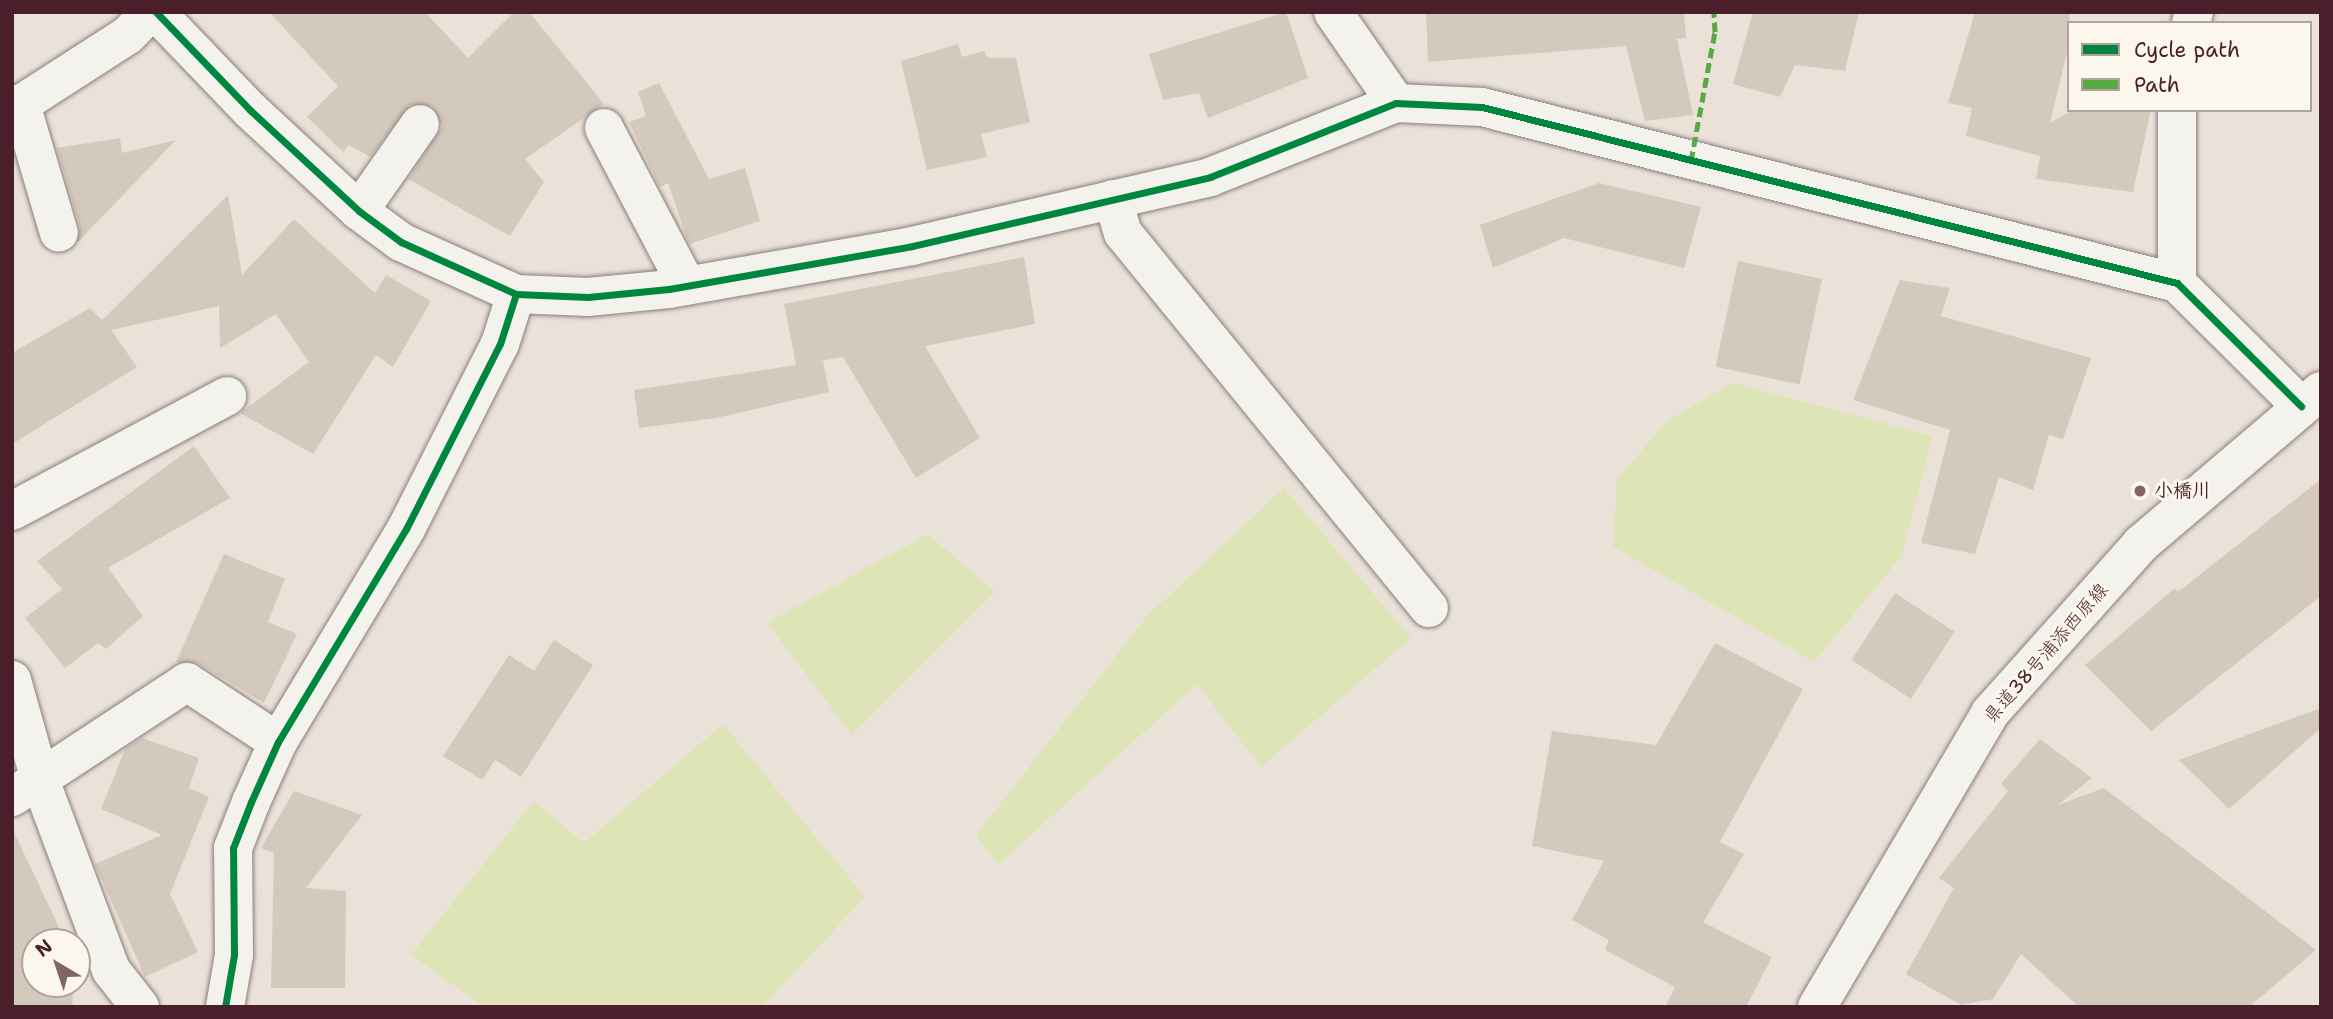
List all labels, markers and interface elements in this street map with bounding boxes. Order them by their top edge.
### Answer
legend [2067,21,2312,112]
text: Cycle path [2134,36,2240,64]
text: Path [2134,71,2180,99]
place label: 小橋川 [2154,480,2211,502]
marker: 小橋川 [2132,483,2148,499]
street label: 県道38号浦添西原線 [1979,578,2113,728]
north arrow [21,928,91,998]
text: N [30,933,57,962]

